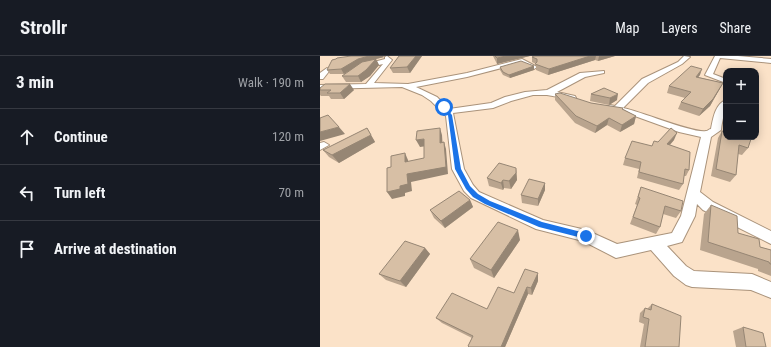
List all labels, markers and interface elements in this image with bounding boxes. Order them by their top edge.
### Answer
text: Strollr [20,16,67,39]
text: Map [615,20,639,36]
text: Layers [661,20,698,36]
text: Share [720,20,751,36]
map controls [723,68,759,140]
button: + [723,68,759,104]
text: 3 min [16,72,54,92]
text: Walk · 190 m [238,75,304,90]
route start [435,98,453,116]
button: − [723,104,759,140]
icon: ahead [16,126,38,148]
text: Continue [54,128,108,146]
text: 120 m [272,129,304,144]
icon: left [16,182,38,204]
text: Turn left [54,184,105,202]
text: 70 m [278,185,304,200]
route end [577,227,595,245]
icon: arrive [16,238,38,260]
text: Arrive at destination [54,240,177,258]

